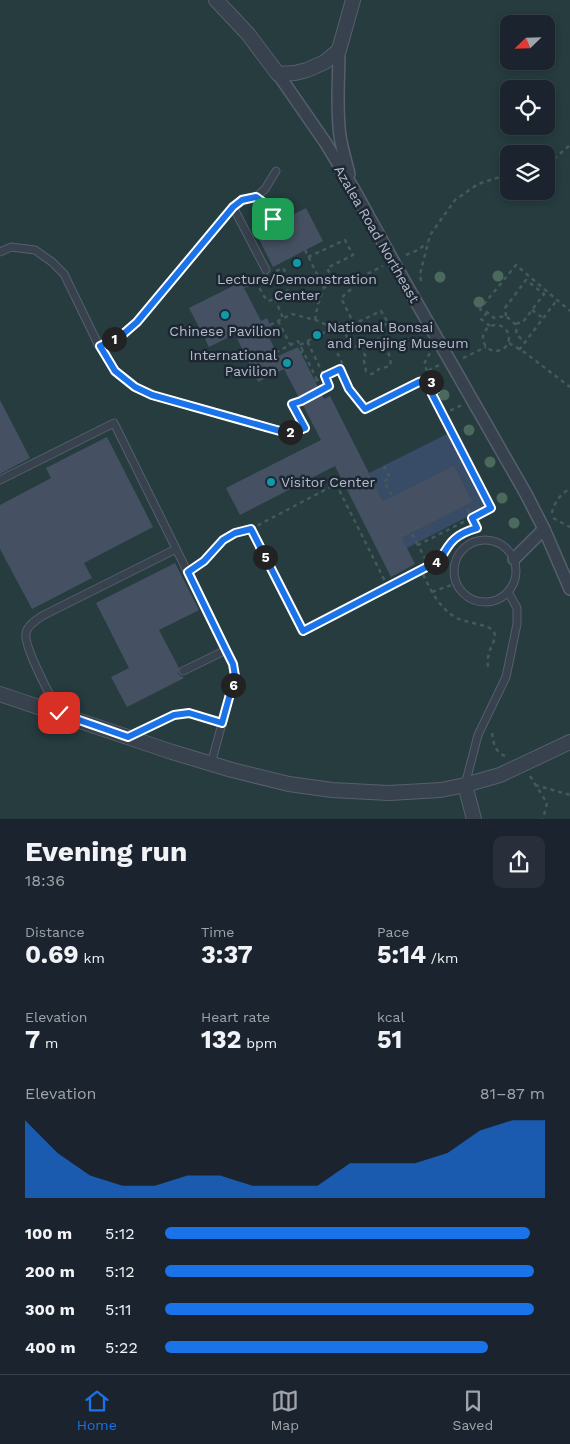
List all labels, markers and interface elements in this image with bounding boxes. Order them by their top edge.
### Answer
north arrow [500,15,555,70]
map controls [500,15,555,200]
button: locate [500,80,555,135]
button: layers [500,145,555,200]
street label: Azalea Road Northeast [331,162,423,306]
pin [252,198,294,240]
icon: arrive [259,205,287,233]
marker: Lecture/Demonstration Center [291,257,303,269]
place label: Lecture/Demonstration Center [217,271,377,303]
marker: Chinese Pavilion [219,309,231,321]
place label: National Bonsai and Penjing Museum [327,319,469,351]
place label: Chinese Pavilion [169,323,281,339]
pin: 1 [102,326,126,352]
marker: National Bonsai and Penjing Museum [311,329,323,341]
text: 1 [111,331,118,347]
place label: International Pavilion [190,347,278,379]
marker: International Pavilion [281,357,293,369]
pin: 3 [418,370,444,394]
text: 3 [427,374,436,390]
pin: 2 [278,420,302,444]
text: 2 [286,424,295,440]
place label: Visitor Center [281,474,376,490]
marker: Visitor Center [265,476,277,488]
pin: 5 [252,544,278,570]
text: 5 [261,549,270,565]
pin: 4 [424,550,448,574]
text: 4 [432,554,441,570]
pin: 6 [220,672,246,698]
text: 6 [229,677,238,693]
pin [38,692,80,734]
icon: check [45,699,73,727]
text: Evening run [25,835,187,868]
button: share [493,836,545,888]
text: 18:36 [25,871,65,890]
text: Distance [25,924,85,940]
text: Time [201,924,234,940]
text: Pace [377,924,409,940]
text: 0.69 [25,940,79,969]
text: 3:37 [201,940,253,969]
text: 5:14 [377,940,426,969]
text: km [79,950,105,966]
text: /km [426,950,458,966]
text: Elevation [25,1009,88,1025]
text: Heart rate [201,1009,270,1025]
text: kcal [377,1009,405,1025]
text: 7 [25,1025,40,1054]
text: 132 [201,1025,242,1054]
text: 51 [377,1025,402,1054]
text: m [40,1035,58,1051]
text: bpm [242,1035,277,1051]
text: Elevation [25,1084,96,1103]
text: 81–87 m [480,1084,545,1103]
text: 100 m [25,1224,72,1243]
text: 5:12 [105,1224,135,1243]
text: 200 m [25,1262,75,1281]
text: 5:12 [105,1262,135,1281]
text: 300 m [25,1300,75,1319]
text: 5:11 [105,1300,132,1319]
text: 400 m [25,1338,76,1357]
text: 5:22 [105,1338,138,1357]
tab: Home [77,1387,117,1433]
tab: Map [270,1387,299,1433]
tab: Saved [453,1387,493,1433]

